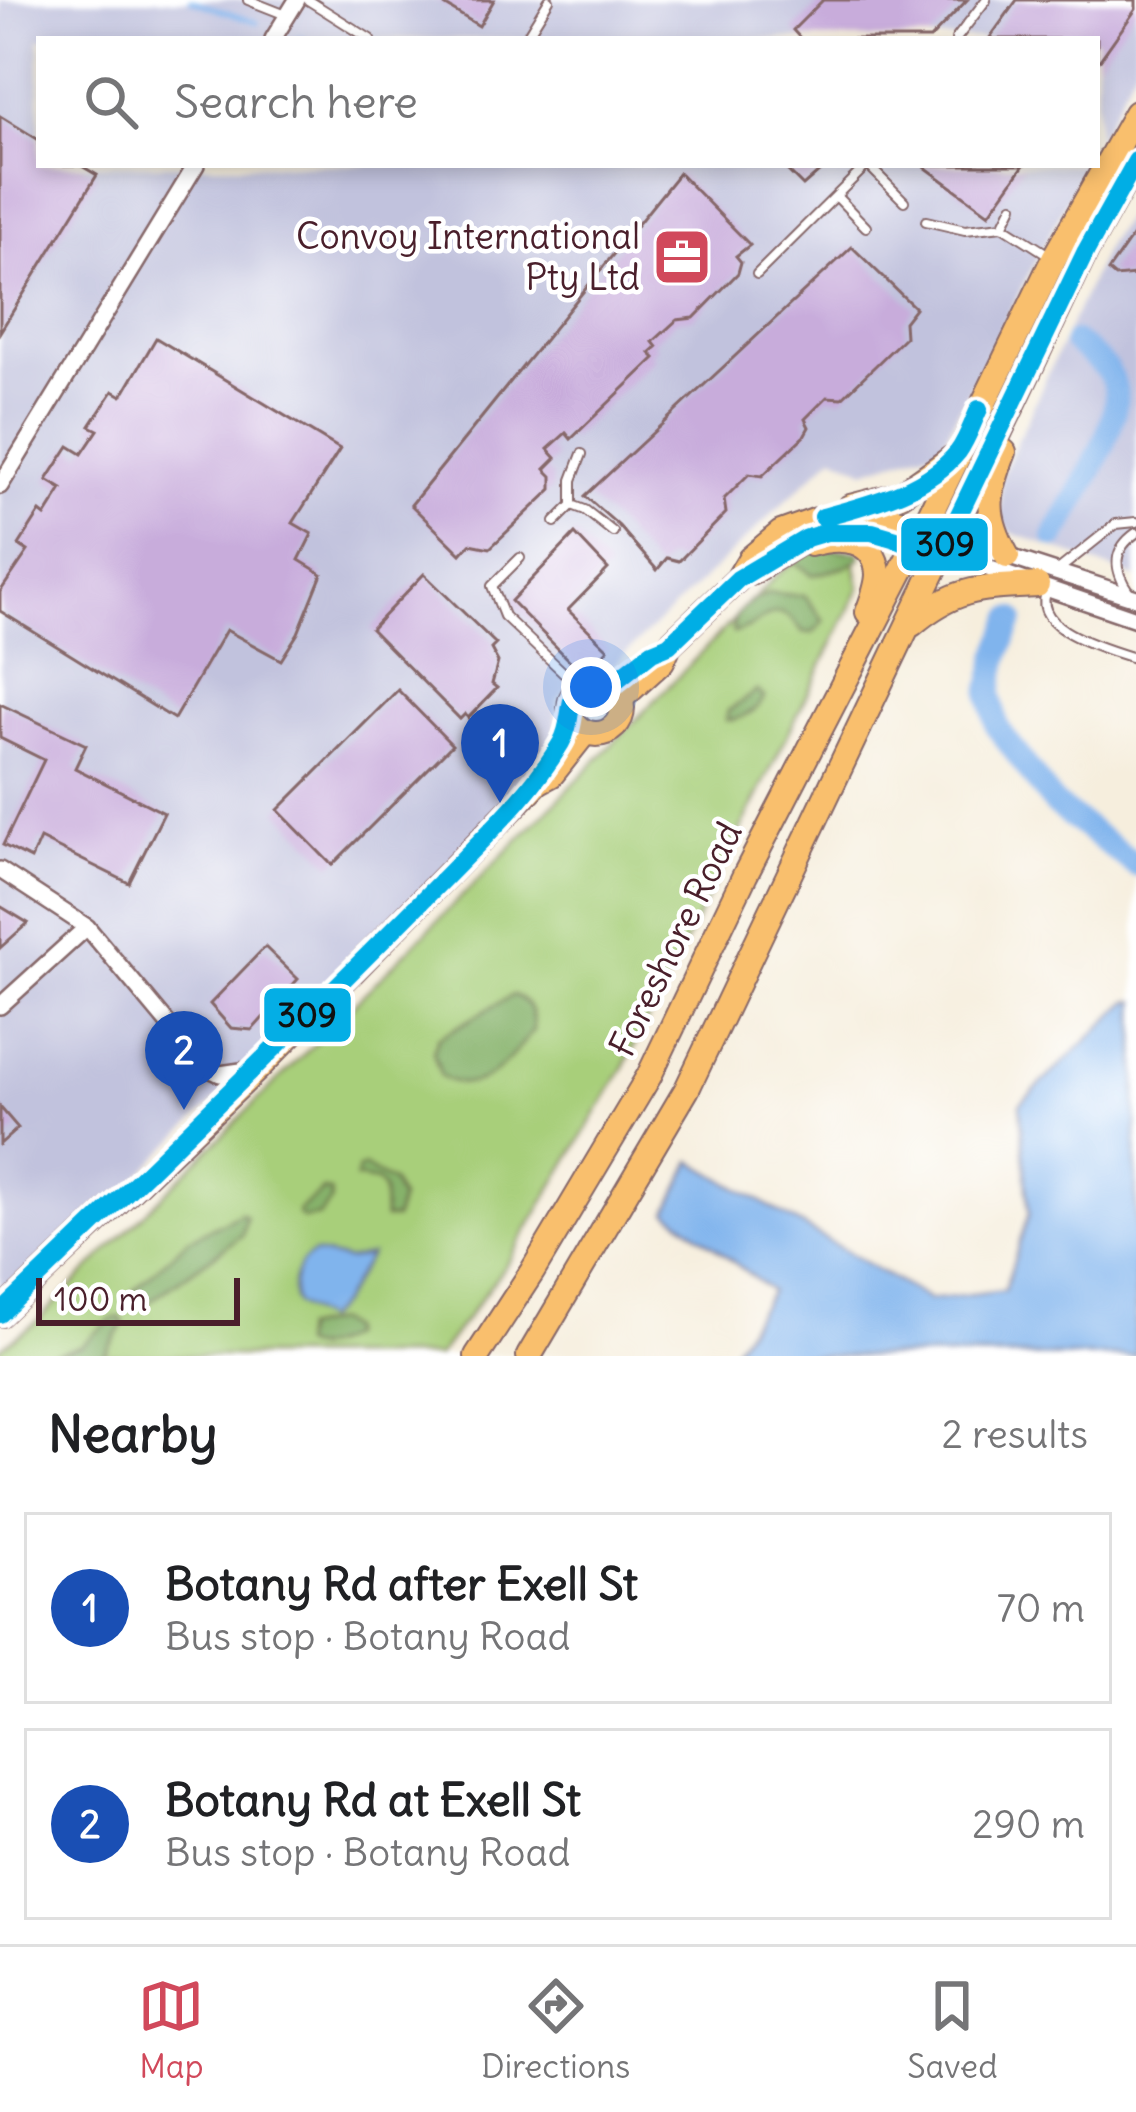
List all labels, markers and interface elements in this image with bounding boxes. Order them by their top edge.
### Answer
search box [36,36,1100,168]
icon: search [78,69,144,135]
text: Search here [174,74,418,130]
place label: Convoy International Pty Ltd [296,214,640,300]
office icon: Convoy International Pty Ltd [651,226,713,288]
line badge: 309 [899,516,990,573]
text: 309 [915,523,975,565]
your location [561,657,621,717]
pin: 1 [461,704,539,803]
street label: Foreshore Road [599,815,752,1064]
line badge: 309 [262,986,353,1044]
text: 309 [277,994,337,1036]
pin: 2 [145,1011,223,1110]
scale bar [36,1272,240,1325]
text: 100 m [54,1278,147,1320]
text: Nearby [48,1402,217,1466]
text: 2 results [941,1410,1088,1459]
text: Botany Rd after Exell St [165,1556,638,1612]
text: 1 [82,1584,98,1633]
text: 70 m [997,1584,1085,1633]
text: Bus stop · Botany Road [165,1612,570,1661]
text: Botany Rd at Exell St [165,1772,581,1828]
text: 2 [79,1800,101,1849]
text: 290 m [972,1800,1085,1849]
text: Bus stop · Botany Road [165,1828,570,1877]
tab: Map [138,1973,204,2087]
tab: Directions [481,1973,630,2087]
tab: Saved [907,1973,998,2087]

